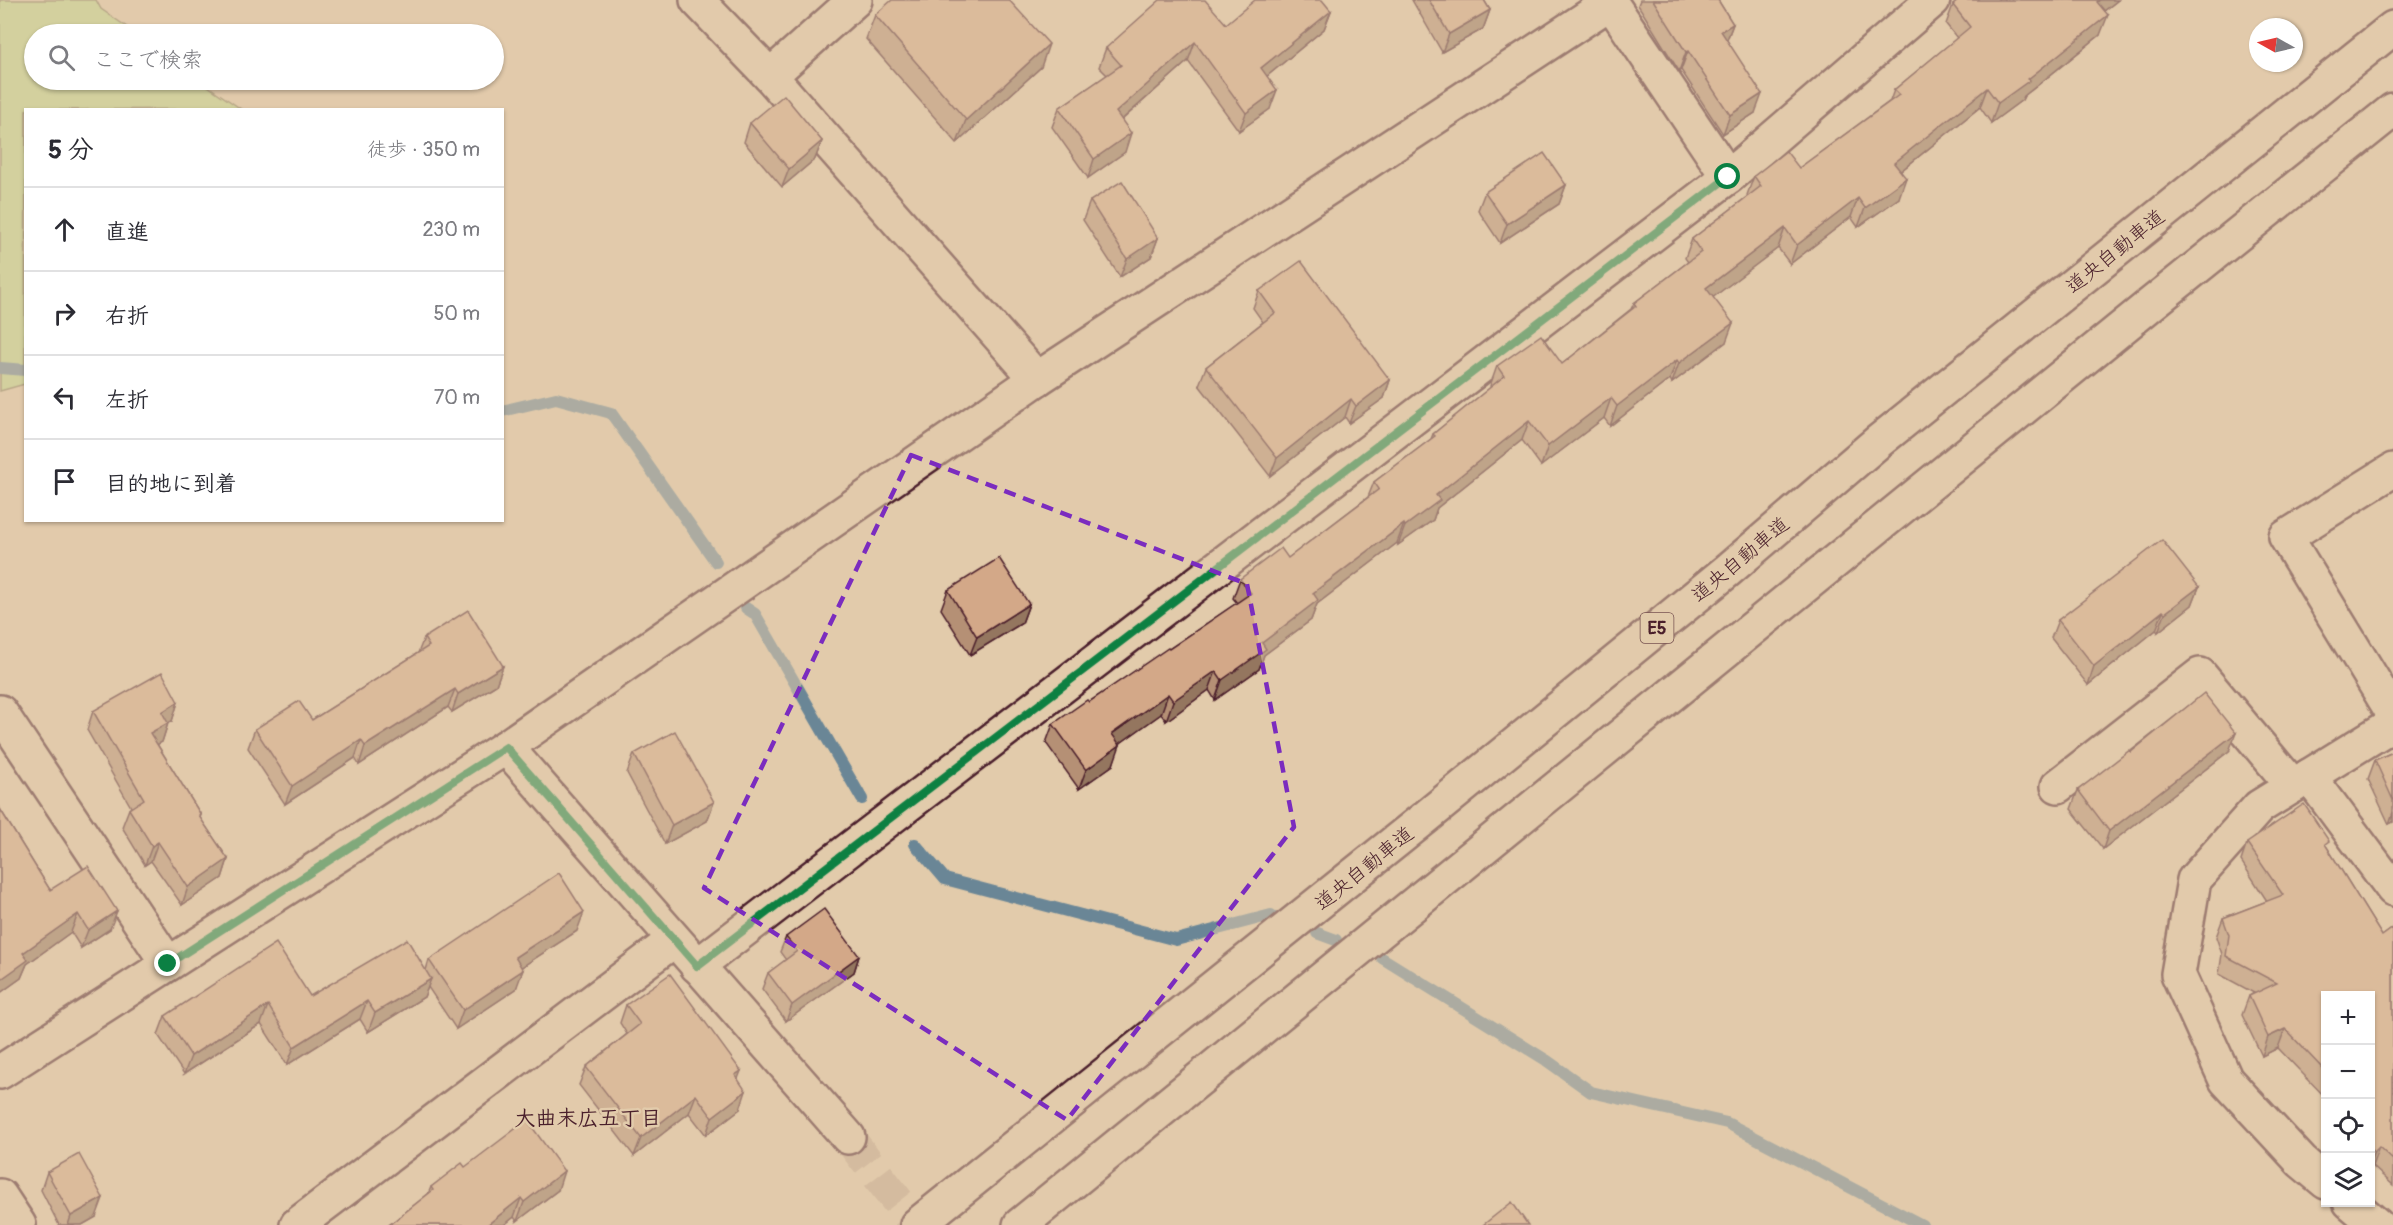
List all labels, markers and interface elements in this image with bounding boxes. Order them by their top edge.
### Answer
north arrow [2249,18,2303,72]
search box [24,24,504,90]
icon: search [45,41,78,74]
text: ここで検索 [93,46,203,74]
text: 5 分 [48,134,94,166]
text: 徒歩 · 350 m [367,137,480,162]
route start [1714,163,1740,189]
street label: 道央自動車道 [2061,204,2170,299]
icon: ahead [48,213,81,246]
text: 230 m [423,217,480,242]
text: 直進 [105,218,149,246]
icon: right [48,297,81,330]
text: 50 m [433,301,480,326]
text: 右折 [105,302,149,330]
icon: left [48,381,81,414]
text: 70 m [434,385,480,410]
text: 左折 [105,386,149,414]
icon: arrive [48,465,81,498]
text: 目的地に到着 [105,470,237,498]
street label: 道央自動車道 [1686,511,1794,608]
road number: E5 [1640,613,1674,643]
street label: 道央自動車道 [1310,821,1419,916]
route end [154,950,180,976]
map controls [2321,991,2375,1207]
button: + [2321,991,2375,1045]
button: − [2321,1045,2375,1099]
button: locate [2321,1099,2375,1153]
district label: 大曲末広五丁目 [515,1105,662,1132]
button: layers [2321,1153,2375,1207]

